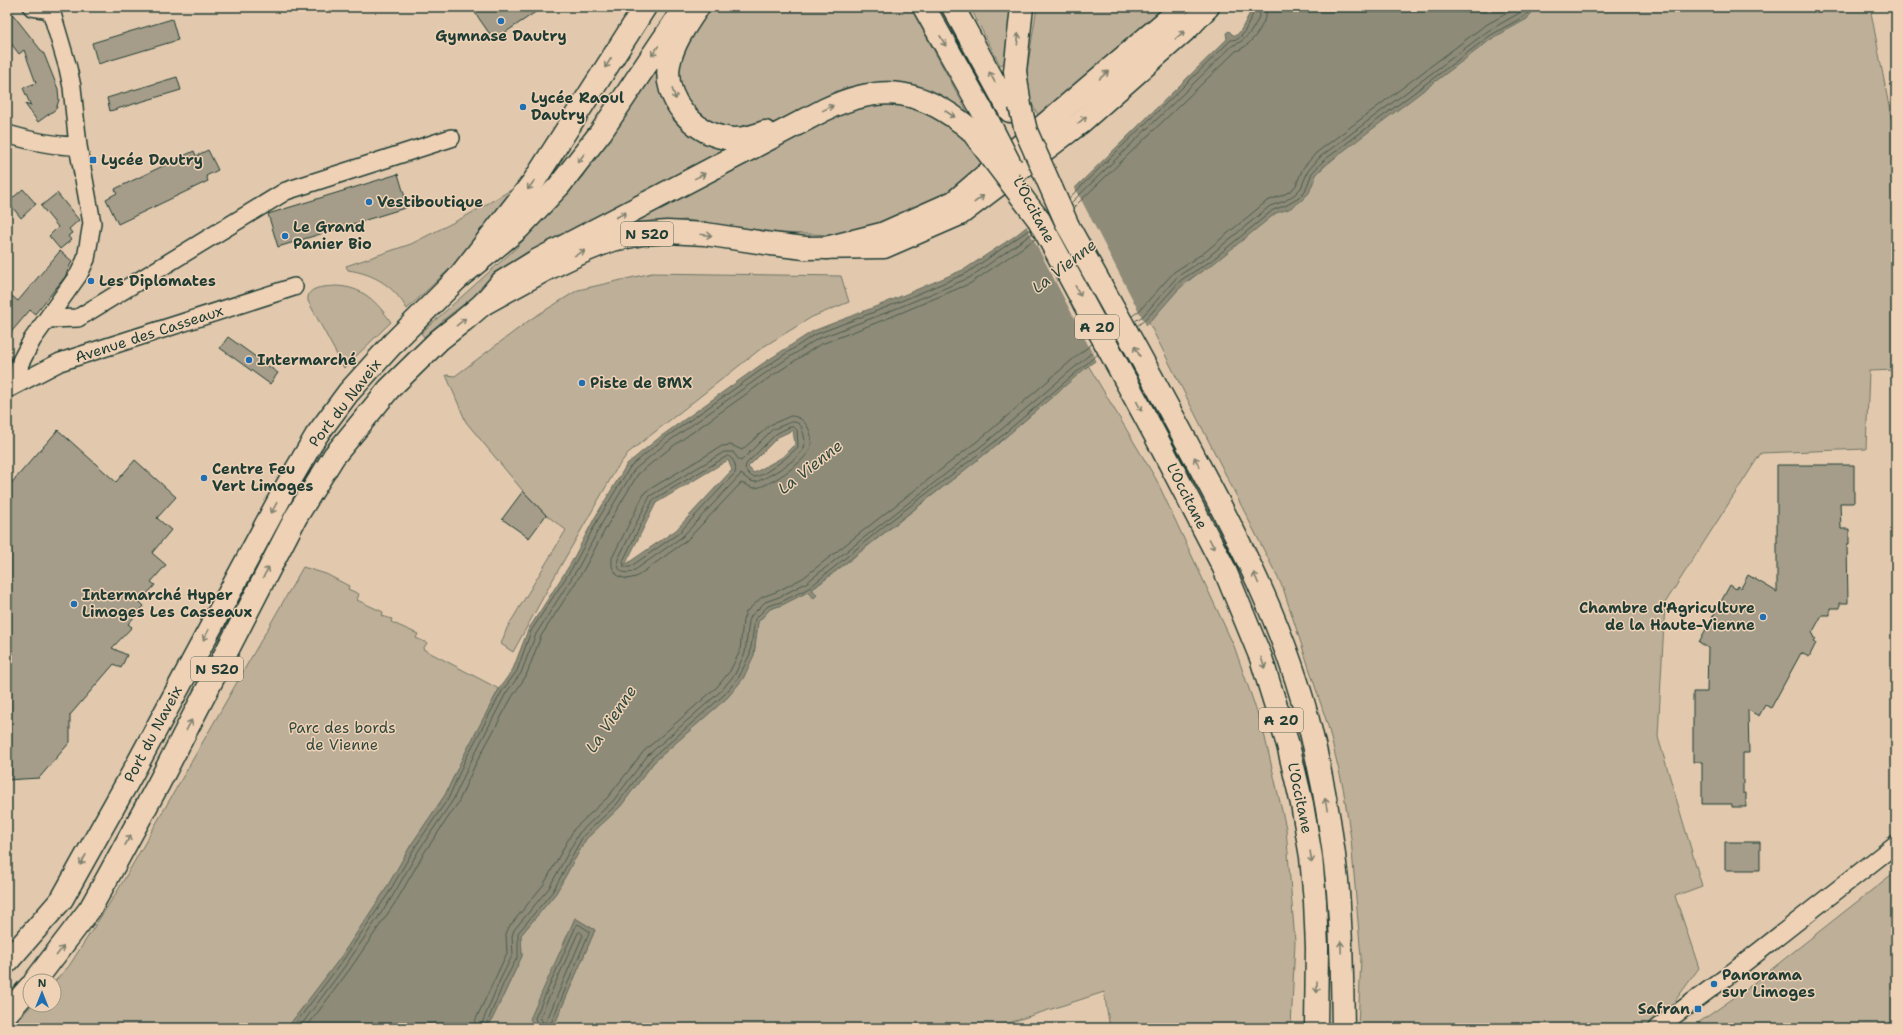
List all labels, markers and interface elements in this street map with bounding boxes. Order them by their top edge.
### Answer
marker: Gymnase Dautry [496,16,506,26]
place label: Gymnase Dautry [435,26,567,46]
one-way arrow [1175,30,1185,39]
one-way arrow [1014,33,1022,46]
one-way arrow [940,35,948,47]
one-way arrow [651,45,659,56]
one-way arrow [604,57,612,69]
one-way arrow [987,71,995,83]
one-way arrow [1098,71,1109,80]
one-way arrow [670,87,678,99]
place label: Lycée Raoul Dautry [531,88,624,125]
marker: Lycée Raoul Dautry [518,102,528,112]
one-way arrow [821,104,833,111]
one-way arrow [945,110,956,118]
one-way arrow [1077,116,1088,125]
place label: Lycée Dautry [101,150,203,170]
one-way arrow [577,152,585,163]
marker: Lycée Dautry [88,155,98,165]
one-way arrow [694,172,706,179]
street label: L'Occitane [1008,174,1060,246]
one-way arrow [527,179,535,190]
place label: Vestiboutique [377,192,483,212]
one-way arrow [974,195,985,204]
marker: Vestiboutique [364,197,374,207]
one-way arrow [615,211,627,219]
place label: Le Grand Panier Bio [293,217,372,254]
road number: N 520 [621,222,673,246]
marker: Le Grand Panier Bio [280,231,290,241]
one-way arrow [700,231,713,239]
water label: La Vienne [1027,234,1101,298]
one-way arrow [574,249,586,257]
place label: Les Diplomates [99,271,216,291]
marker: Les Diplomates [86,276,96,286]
one-way arrow [1074,285,1082,297]
street label: Avenue des Casseaux [72,301,226,367]
road number: A 20 [1075,315,1119,339]
one-way arrow [456,318,466,327]
one-way arrow [1133,345,1140,357]
place label: Intermarché [257,350,357,370]
marker: Intermarché [244,355,254,365]
street label: Port du Naveix [304,355,386,451]
place label: Piste de BMX [590,373,692,393]
marker: Piste de BMX [577,378,587,388]
one-way arrow [1136,399,1144,411]
water label: La Vienne [773,435,847,499]
one-way arrow [1193,456,1201,468]
place label: Centre Feu Vert Limoges [212,459,313,496]
street label: L'Occitane [1162,459,1212,533]
marker: Centre Feu Vert Limoges [199,473,209,483]
one-way arrow [270,502,277,514]
one-way arrow [1208,538,1216,550]
one-way arrow [263,566,271,578]
one-way arrow [1251,572,1259,584]
place label: Intermarché Hyper Limoges Les Casseaux [82,585,252,622]
place label: Chambre d'Agriculture de la Haute-Vienne [1579,598,1755,635]
marker: Intermarché Hyper Limoges Les Casseaux [69,599,79,609]
marker: Chambre d'Agriculture de la Haute-Vienne [1758,612,1768,622]
one-way arrow [202,629,209,641]
road number: N 520 [191,657,243,681]
one-way arrow [1259,657,1267,669]
water label: La Vienne [581,681,641,757]
street label: Port du Naveix [119,682,187,786]
road number: A 20 [1259,708,1303,732]
park label: Parc des bords de Vienne [288,718,396,755]
one-way arrow [185,719,193,731]
street label: L'Occitane [1283,761,1317,835]
one-way arrow [1322,798,1330,811]
one-way arrow [125,834,132,846]
one-way arrow [1307,850,1315,863]
one-way arrow [79,854,87,866]
one-way arrow [1338,941,1345,954]
one-way arrow [55,945,64,956]
place label: Panorama sur Limoges [1722,965,1815,1002]
north arrow [22,973,62,1013]
text: N [38,976,47,991]
marker: Panorama sur Limoges [1709,979,1719,989]
one-way arrow [1313,980,1321,993]
place label: Safran [1638,999,1690,1019]
marker: Safran [1693,1004,1703,1014]

